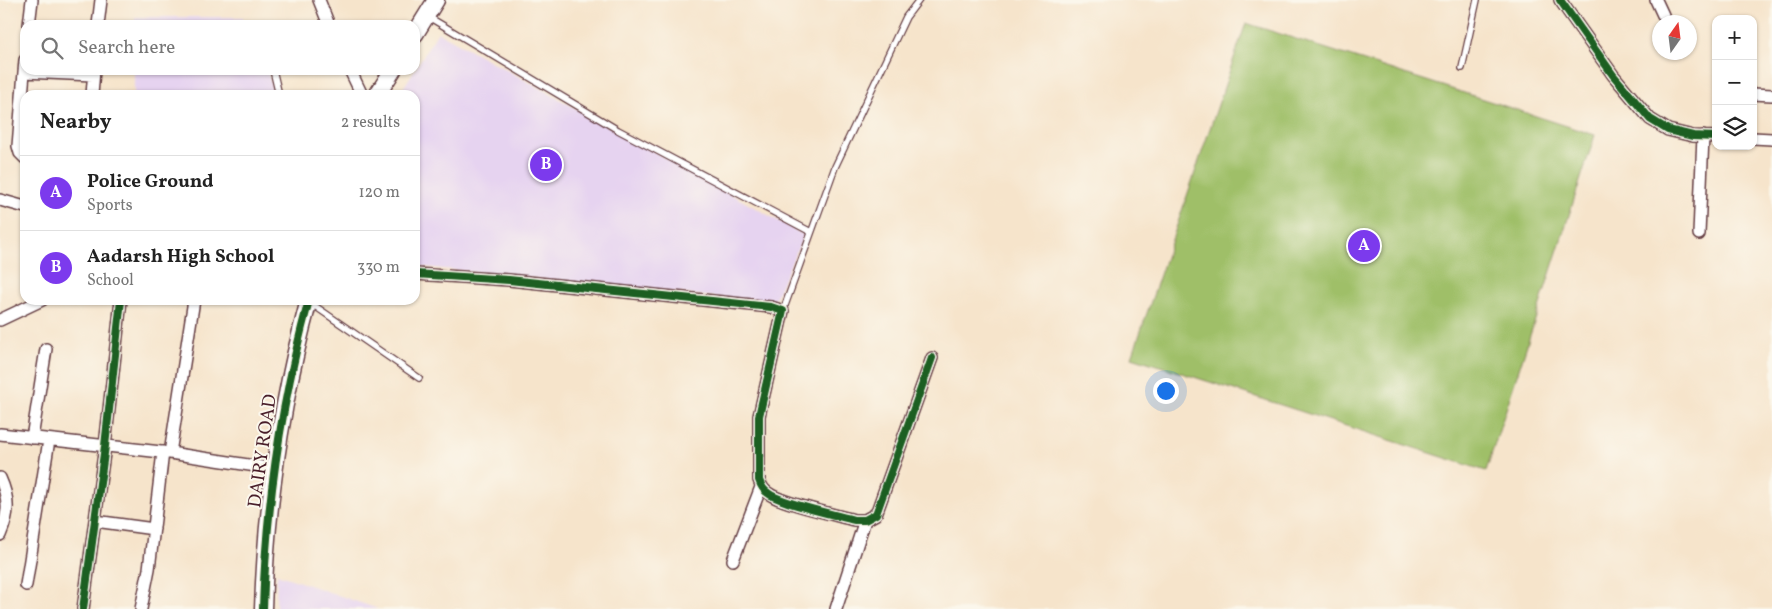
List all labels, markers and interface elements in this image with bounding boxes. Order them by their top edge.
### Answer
north arrow [1652,15,1697,60]
map controls [1712,15,1757,150]
button: + [1712,15,1757,60]
search box [20,20,420,75]
icon: search [38,34,66,62]
text: Search here [78,35,175,61]
button: − [1712,60,1757,105]
button: layers [1712,105,1757,150]
text: Nearby [40,108,111,137]
text: 2 results [341,112,400,134]
pin: B [530,146,562,184]
text: Police Ground [87,169,214,195]
text: A [50,182,62,204]
text: 120 m [358,182,400,204]
text: Sports [87,195,133,217]
pin: A [1348,227,1380,265]
text: Aadarsh High School [87,244,274,270]
text: B [51,257,61,279]
text: 330 m [357,257,400,279]
text: School [87,270,134,292]
your location [1153,378,1179,404]
street label: DAIRY ROAD [242,392,284,510]

